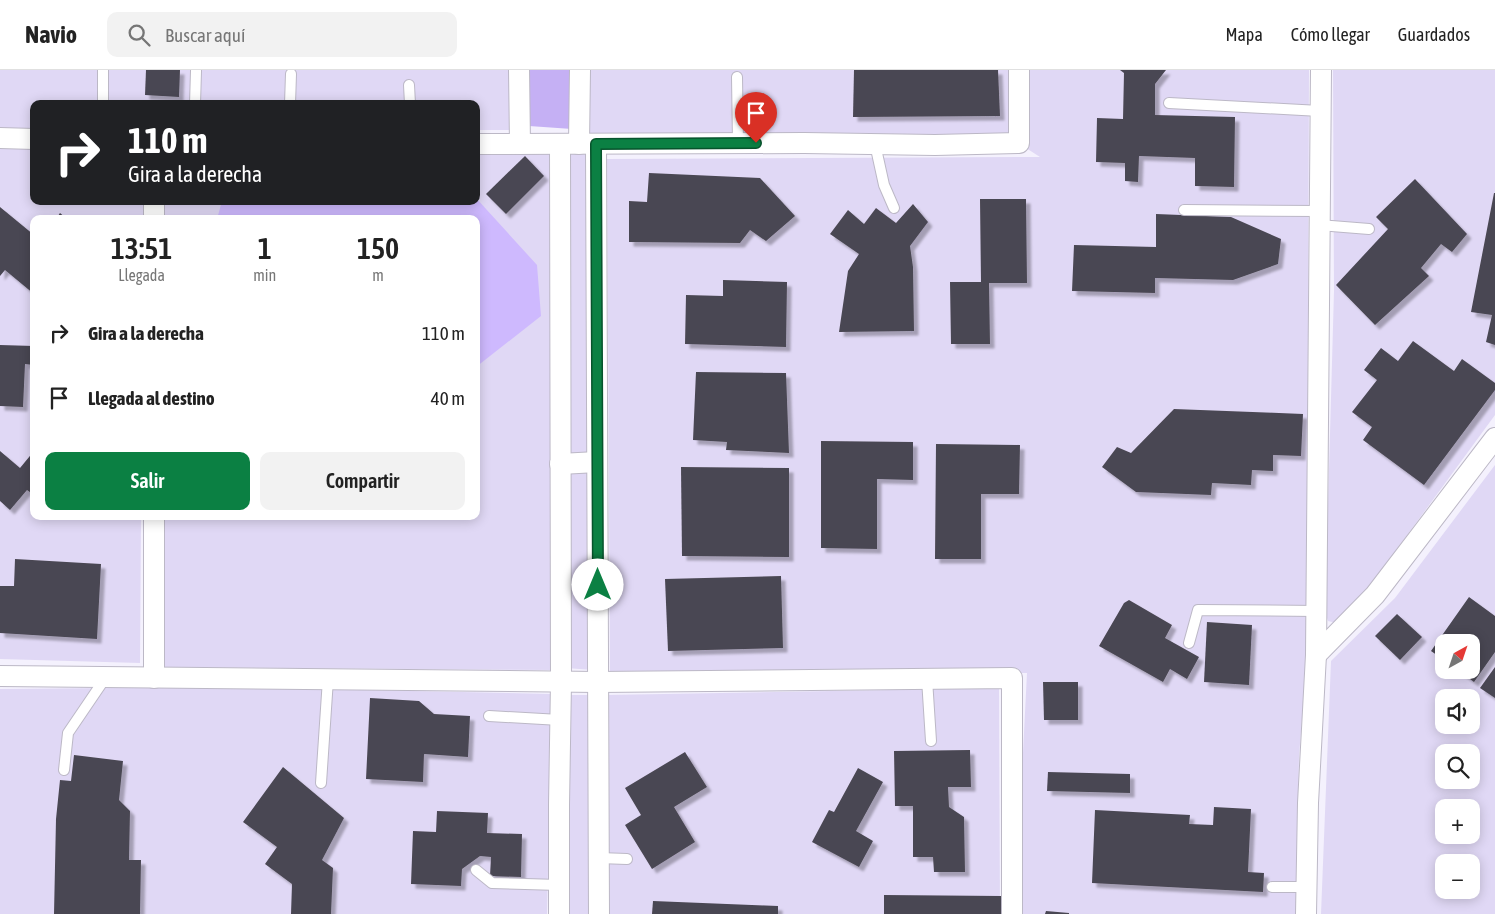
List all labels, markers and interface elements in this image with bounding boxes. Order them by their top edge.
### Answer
search box [107,12,457,57]
text: Navio [25,21,77,48]
icon: search [125,21,153,49]
text: Buscar aquí [165,24,245,46]
text: Mapa [1225,24,1263,45]
text: Cómo llegar [1291,24,1370,45]
text: Guardados [1398,24,1470,45]
pin [735,92,777,143]
icon: arrive [742,99,770,127]
icon: right [45,120,110,185]
text: 110 m [128,120,207,160]
text: Gira a la derecha [128,161,262,187]
text: 13:51 [111,231,172,265]
text: 1 [258,231,272,265]
text: 150 [357,231,399,265]
text: Llegada [118,266,165,284]
text: min [253,266,276,284]
text: m [372,266,384,284]
icon: right [45,319,73,347]
text: Gira a la derecha [88,322,204,344]
text: 110 m [422,322,465,344]
icon: arrive [45,384,73,412]
text: Llegada al destino [88,387,215,409]
text: 40 m [431,387,465,409]
button: Salir [45,452,250,510]
button: Compartir [260,452,465,510]
position arrow [571,558,623,610]
north arrow [1435,634,1480,679]
map controls [1435,634,1480,899]
button: sound [1435,689,1480,734]
button: search [1435,744,1480,789]
button: + [1435,799,1480,844]
button: − [1435,854,1480,899]

